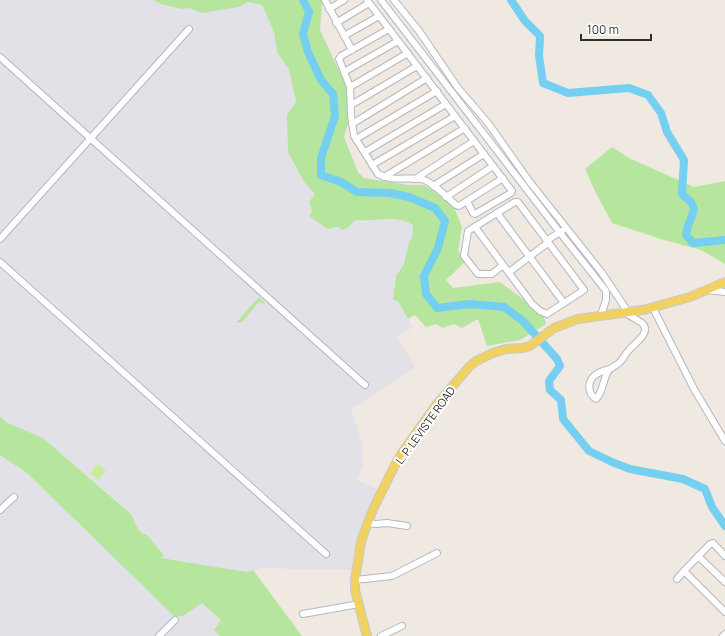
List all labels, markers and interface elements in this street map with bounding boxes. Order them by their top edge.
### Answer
scale bar [581,16,651,42]
text: 100 m [587,21,619,38]
street label: L. P. LEVISTE ROAD [392,383,458,467]

